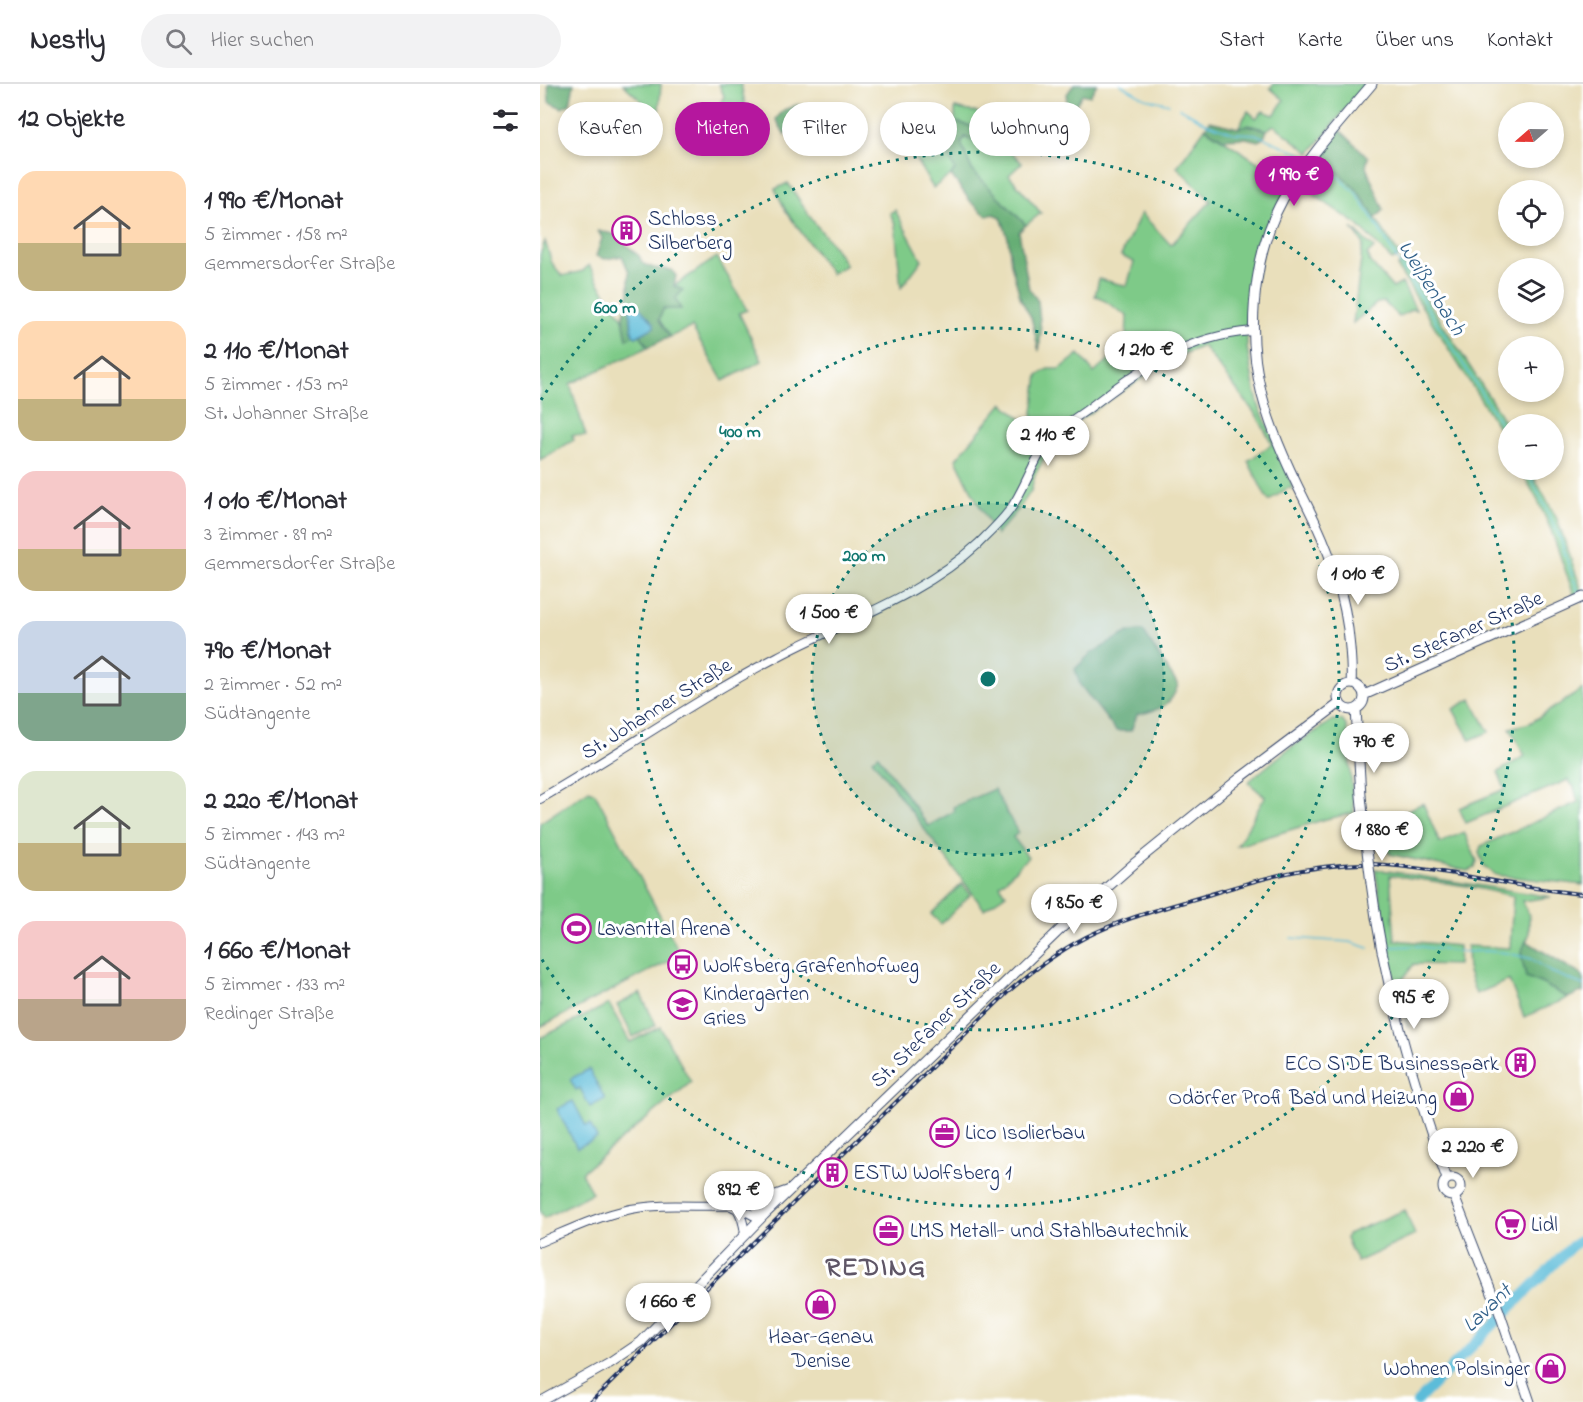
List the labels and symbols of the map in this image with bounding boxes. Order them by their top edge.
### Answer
north arrow [1498,102,1564,168]
pin: 1 990 € [1239,156,1349,207]
place label: Schloss Silberberg [648,205,732,261]
building icon: Schloss Silberberg [611,214,643,246]
water label: Weißenbach [1389,235,1473,343]
text: 600 m [594,296,636,322]
pin: 1 210 € [1091,331,1201,382]
pin: 2 110 € [993,416,1103,467]
text: 400 m [719,420,761,446]
text: 200 m [842,544,886,570]
pin: 1 010 € [1303,555,1413,606]
street label: St. Stefaner Straße [1379,584,1549,681]
pin: 1 500 € [774,594,884,645]
street label: St. Johanner Straße [576,651,739,768]
centre of rings [978,669,998,689]
pin: 790 € [1332,723,1416,774]
pin: 1 880 € [1327,811,1437,862]
pin: 1 850 € [1019,884,1129,935]
sports icon: Lavanttal Arena [560,912,592,944]
place label: Lavanttal Arena [597,915,731,945]
bus stop icon: Wolfsberg Grafenhofweg [666,949,698,981]
place label: Wolfsberg Grafenhofweg [703,952,919,984]
street label: St. Stefaner Straße [864,955,1009,1096]
pin: 995 € [1372,979,1456,1030]
place label: Kindergarten Gries [703,980,809,1034]
school or university icon: Kindergarten Gries [666,989,698,1021]
building icon: ECO SIDE Businesspark [1504,1047,1536,1079]
place label: ECO SIDE Businesspark [1284,1050,1500,1080]
shop icon: Odörfer Profi Bad und Heizung [1442,1081,1474,1113]
place label: Odörfer Profi Bad und Heizung [1168,1084,1437,1116]
office icon: Lico Isolierbau [928,1116,960,1148]
place label: Lico Isolierbau [965,1119,1086,1149]
pin: 2 220 € [1418,1128,1528,1179]
building icon: ESTW Wolfsberg 1 [816,1156,848,1188]
place label: ESTW Wolfsberg 1 [853,1159,1012,1191]
pin: 892 € [697,1171,781,1222]
supermarket icon: Lidl [1494,1208,1526,1240]
place label: Lidl [1531,1211,1558,1241]
office icon: LMS Metall- und Stahlbautechnik [873,1214,905,1246]
place label: LMS Metall- und Stahlbautechnik [910,1217,1189,1247]
district label: REDING [825,1249,927,1288]
water label: Lavant [1456,1275,1522,1341]
pin: 1 660 € [613,1283,723,1334]
shop icon: Haar-Genau Denise [805,1289,837,1321]
place label: Haar-Genau Denise [768,1323,874,1377]
shop icon: Wohnen Polsinger [1535,1352,1567,1384]
place label: Wohnen Polsinger [1383,1355,1530,1387]

